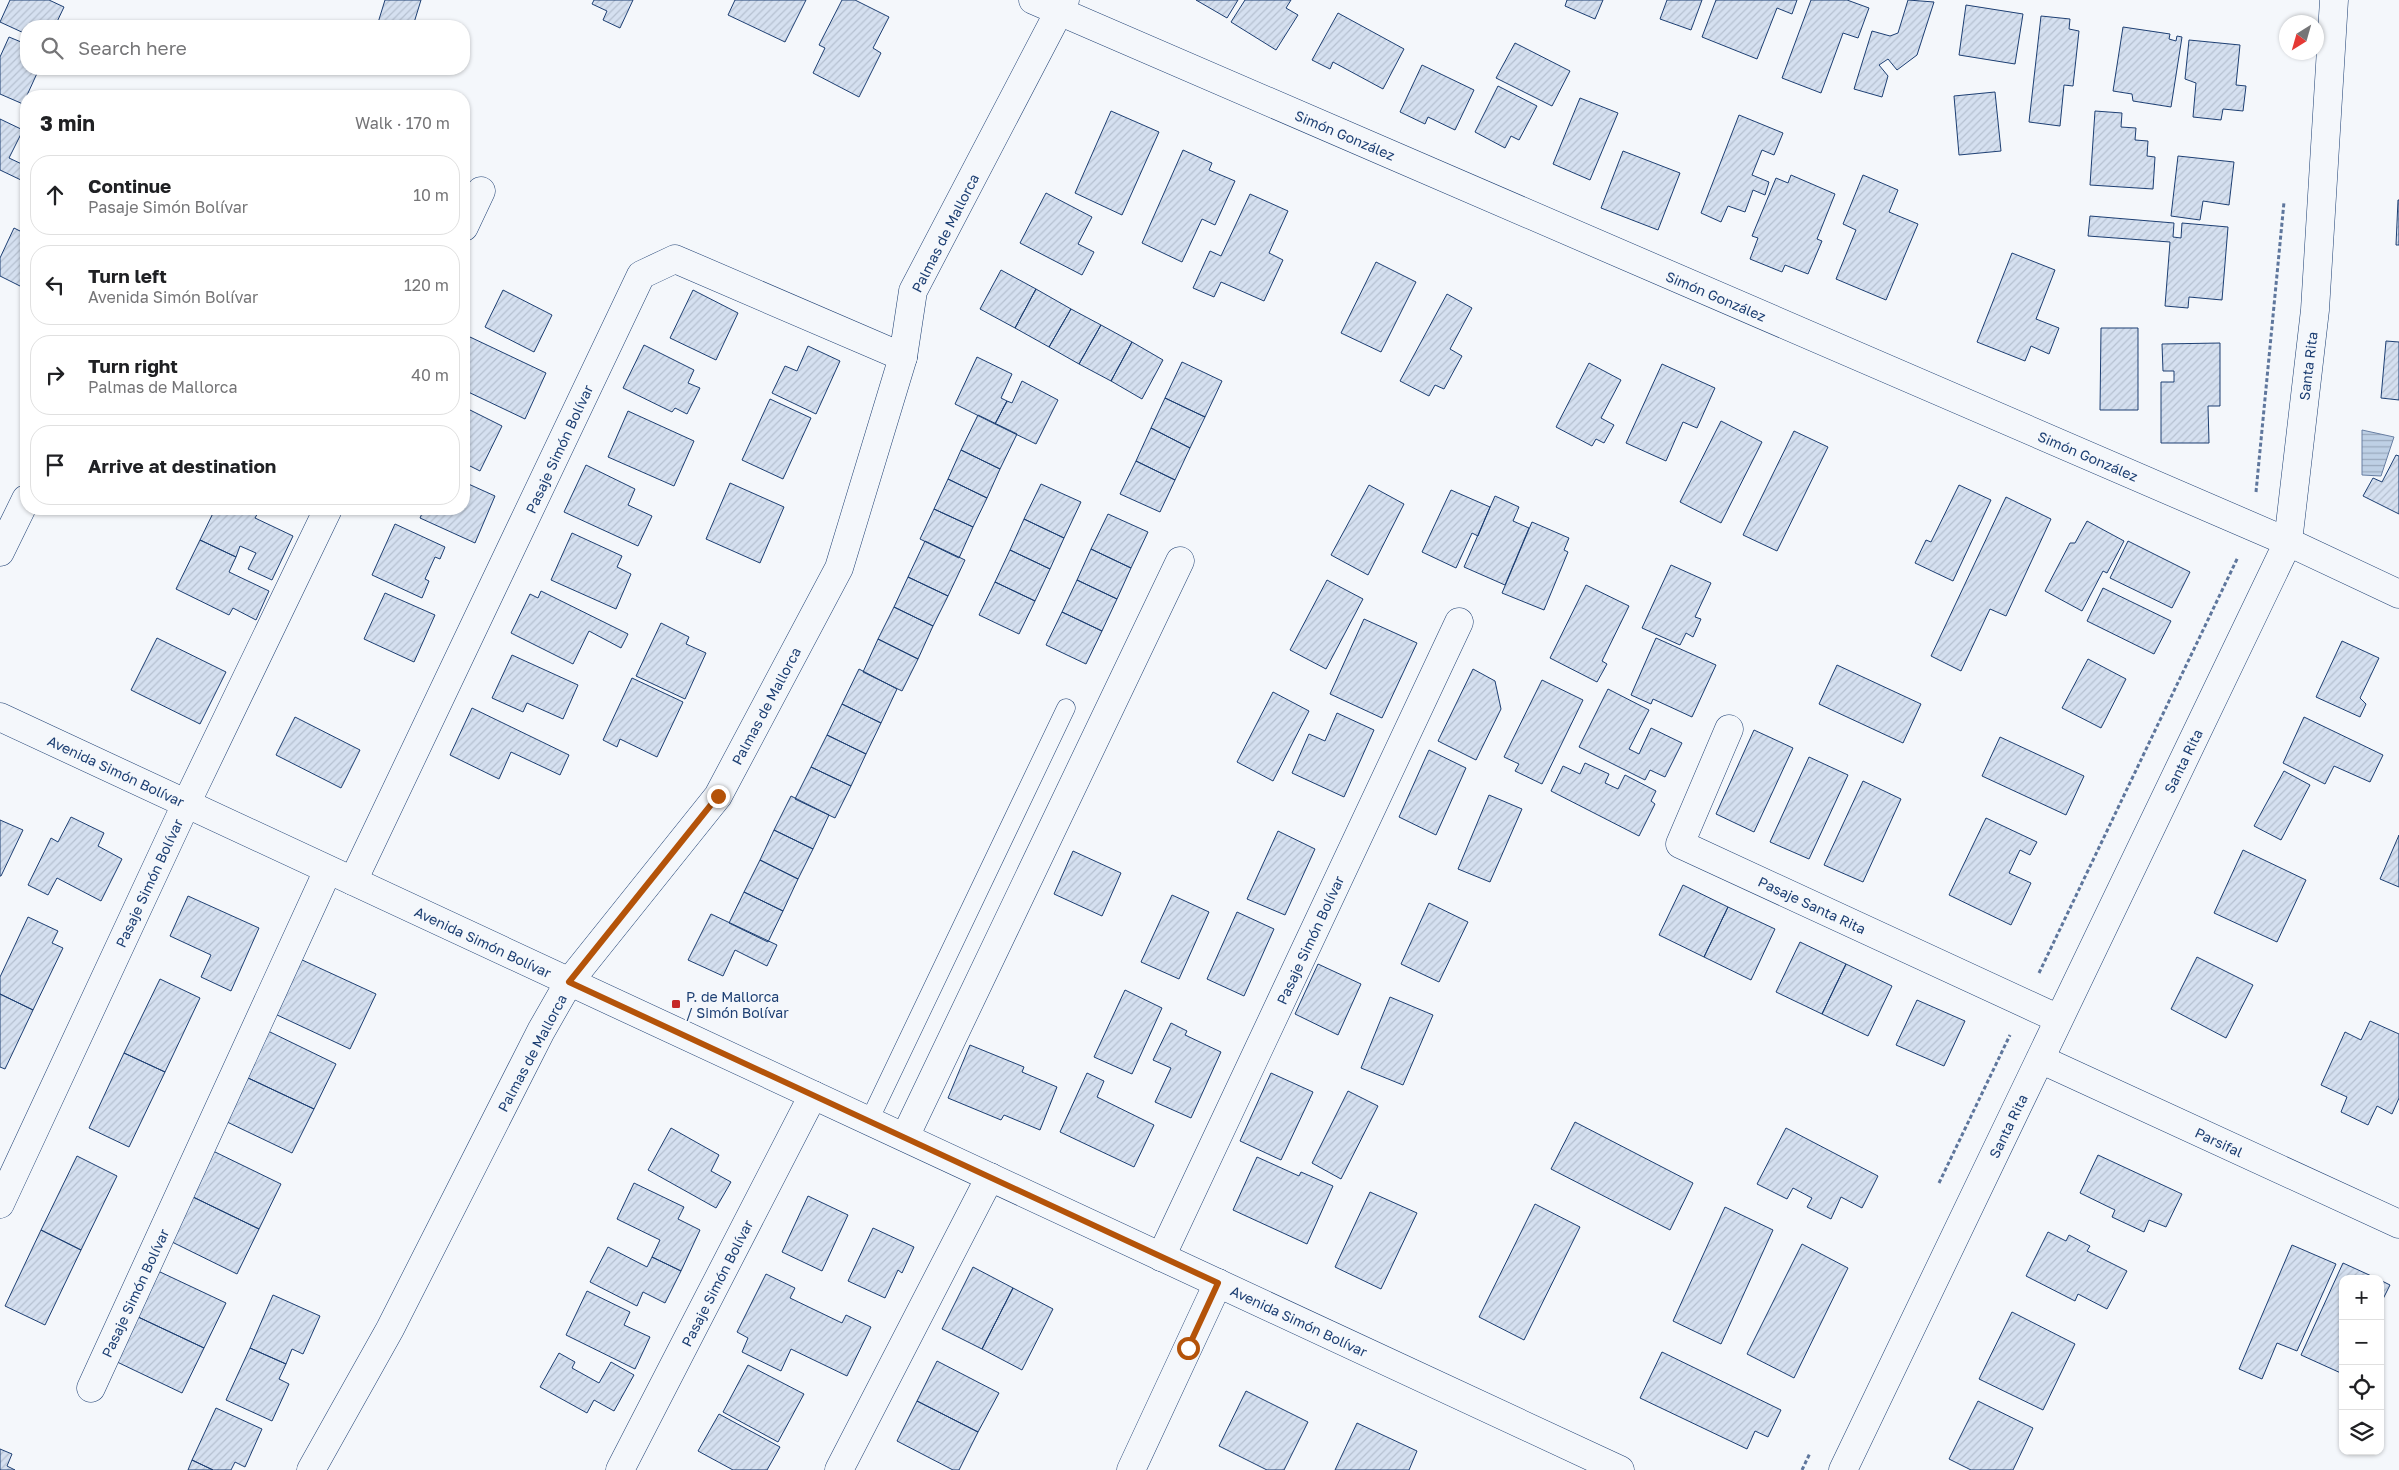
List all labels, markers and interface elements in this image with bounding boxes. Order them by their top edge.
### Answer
north arrow [2279,15,2324,60]
search box [20,20,470,75]
icon: search [38,34,66,62]
text: Search here [78,36,187,59]
street label: Simón González [1292,106,1398,164]
text: 3 min [40,110,95,136]
text: Walk · 170 m [355,113,450,133]
street label: Palmas de Mallorca [908,171,982,295]
text: Continue [88,174,171,197]
icon: ahead [41,181,69,209]
text: 10 m [413,185,449,205]
text: Pasaje Simón Bolívar [88,197,248,217]
text: Turn left [88,264,167,287]
street label: Simón González [1663,267,1769,325]
icon: left [41,271,69,299]
text: 120 m [404,275,449,295]
text: Avenida Simón Bolívar [88,287,258,307]
street label: Santa Rita [2295,331,2321,401]
text: Turn right [88,354,178,377]
icon: right [41,361,69,389]
text: 40 m [411,365,449,385]
text: Palmas de Mallorca [88,377,238,397]
street label: Pasaje Simón Bolívar [522,381,597,516]
street label: Simón González [2035,427,2141,485]
icon: arrive [41,451,69,479]
text: Arrive at destination [88,454,276,477]
street label: Palmas de Mallorca [728,644,804,768]
street label: Santa Rita [2160,726,2206,796]
street label: Avenida Simón Bolívar [45,732,188,810]
route end [707,785,730,808]
street label: Pasaje Simón Bolívar [112,815,187,950]
street label: Pasaje Simón Bolívar [1273,872,1348,1007]
street label: Pasaje Santa Rita [1755,873,1869,937]
street label: Avenida Simón Bolívar [412,903,555,981]
place label: P. de Mallorca / Simón Bolívar [686,988,789,1021]
street label: Palmas de Mallorca [494,991,570,1115]
marker: P. de Mallorca / Simón Bolívar [670,998,682,1010]
street label: Santa Rita [1985,1091,2031,1161]
street label: Parsifal [2192,1124,2246,1160]
street label: Pasaje Simón Bolívar [678,1216,757,1349]
street label: Pasaje Simón Bolívar [98,1225,173,1360]
map controls [2339,1275,2384,1455]
button: + [2339,1275,2384,1320]
street label: Avenida Simón Bolívar [1228,1282,1371,1360]
button: − [2339,1320,2384,1365]
route start [1177,1337,1200,1360]
button: locate [2339,1365,2384,1410]
button: layers [2339,1410,2384,1455]

